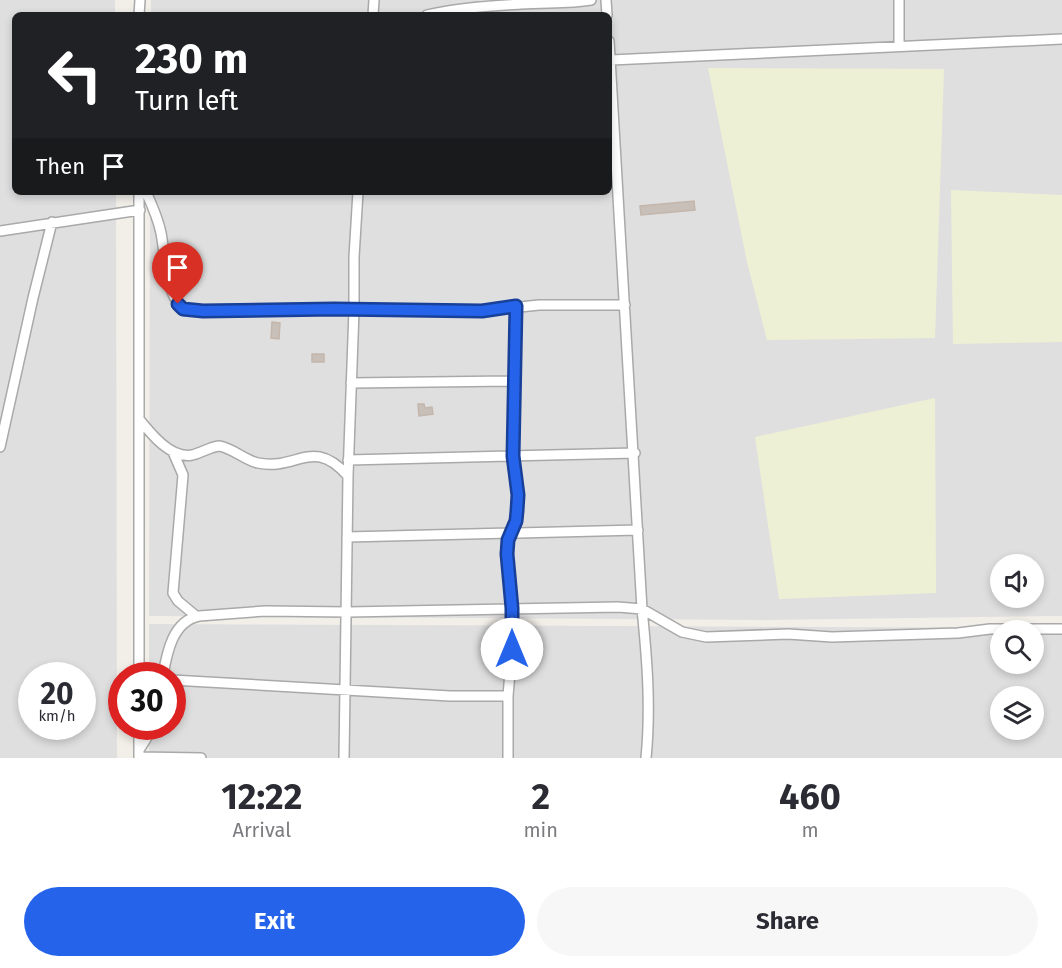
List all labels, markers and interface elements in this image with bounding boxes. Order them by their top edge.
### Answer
text: 230 m [135,34,248,84]
icon: left [36,36,114,114]
text: Turn left [135,85,238,117]
icon: arrive [97,150,130,183]
text: Then [36,153,85,180]
pin [152,242,203,304]
icon: arrive [161,251,194,284]
map controls [990,554,1044,740]
button: sound [990,554,1044,608]
position arrow [480,617,544,681]
button: search [990,620,1044,674]
speed limit sign: 30 [108,662,186,740]
text: 20 [40,676,74,712]
button: layers [990,686,1044,740]
text: km/h [38,707,76,725]
text: 12:22 [221,775,302,819]
text: 2 [531,775,550,819]
text: 460 [779,775,841,819]
text: Arrival [232,818,291,842]
text: min [523,818,558,842]
text: m [801,818,819,842]
button: Exit [24,887,525,956]
button: Share [537,887,1038,956]

